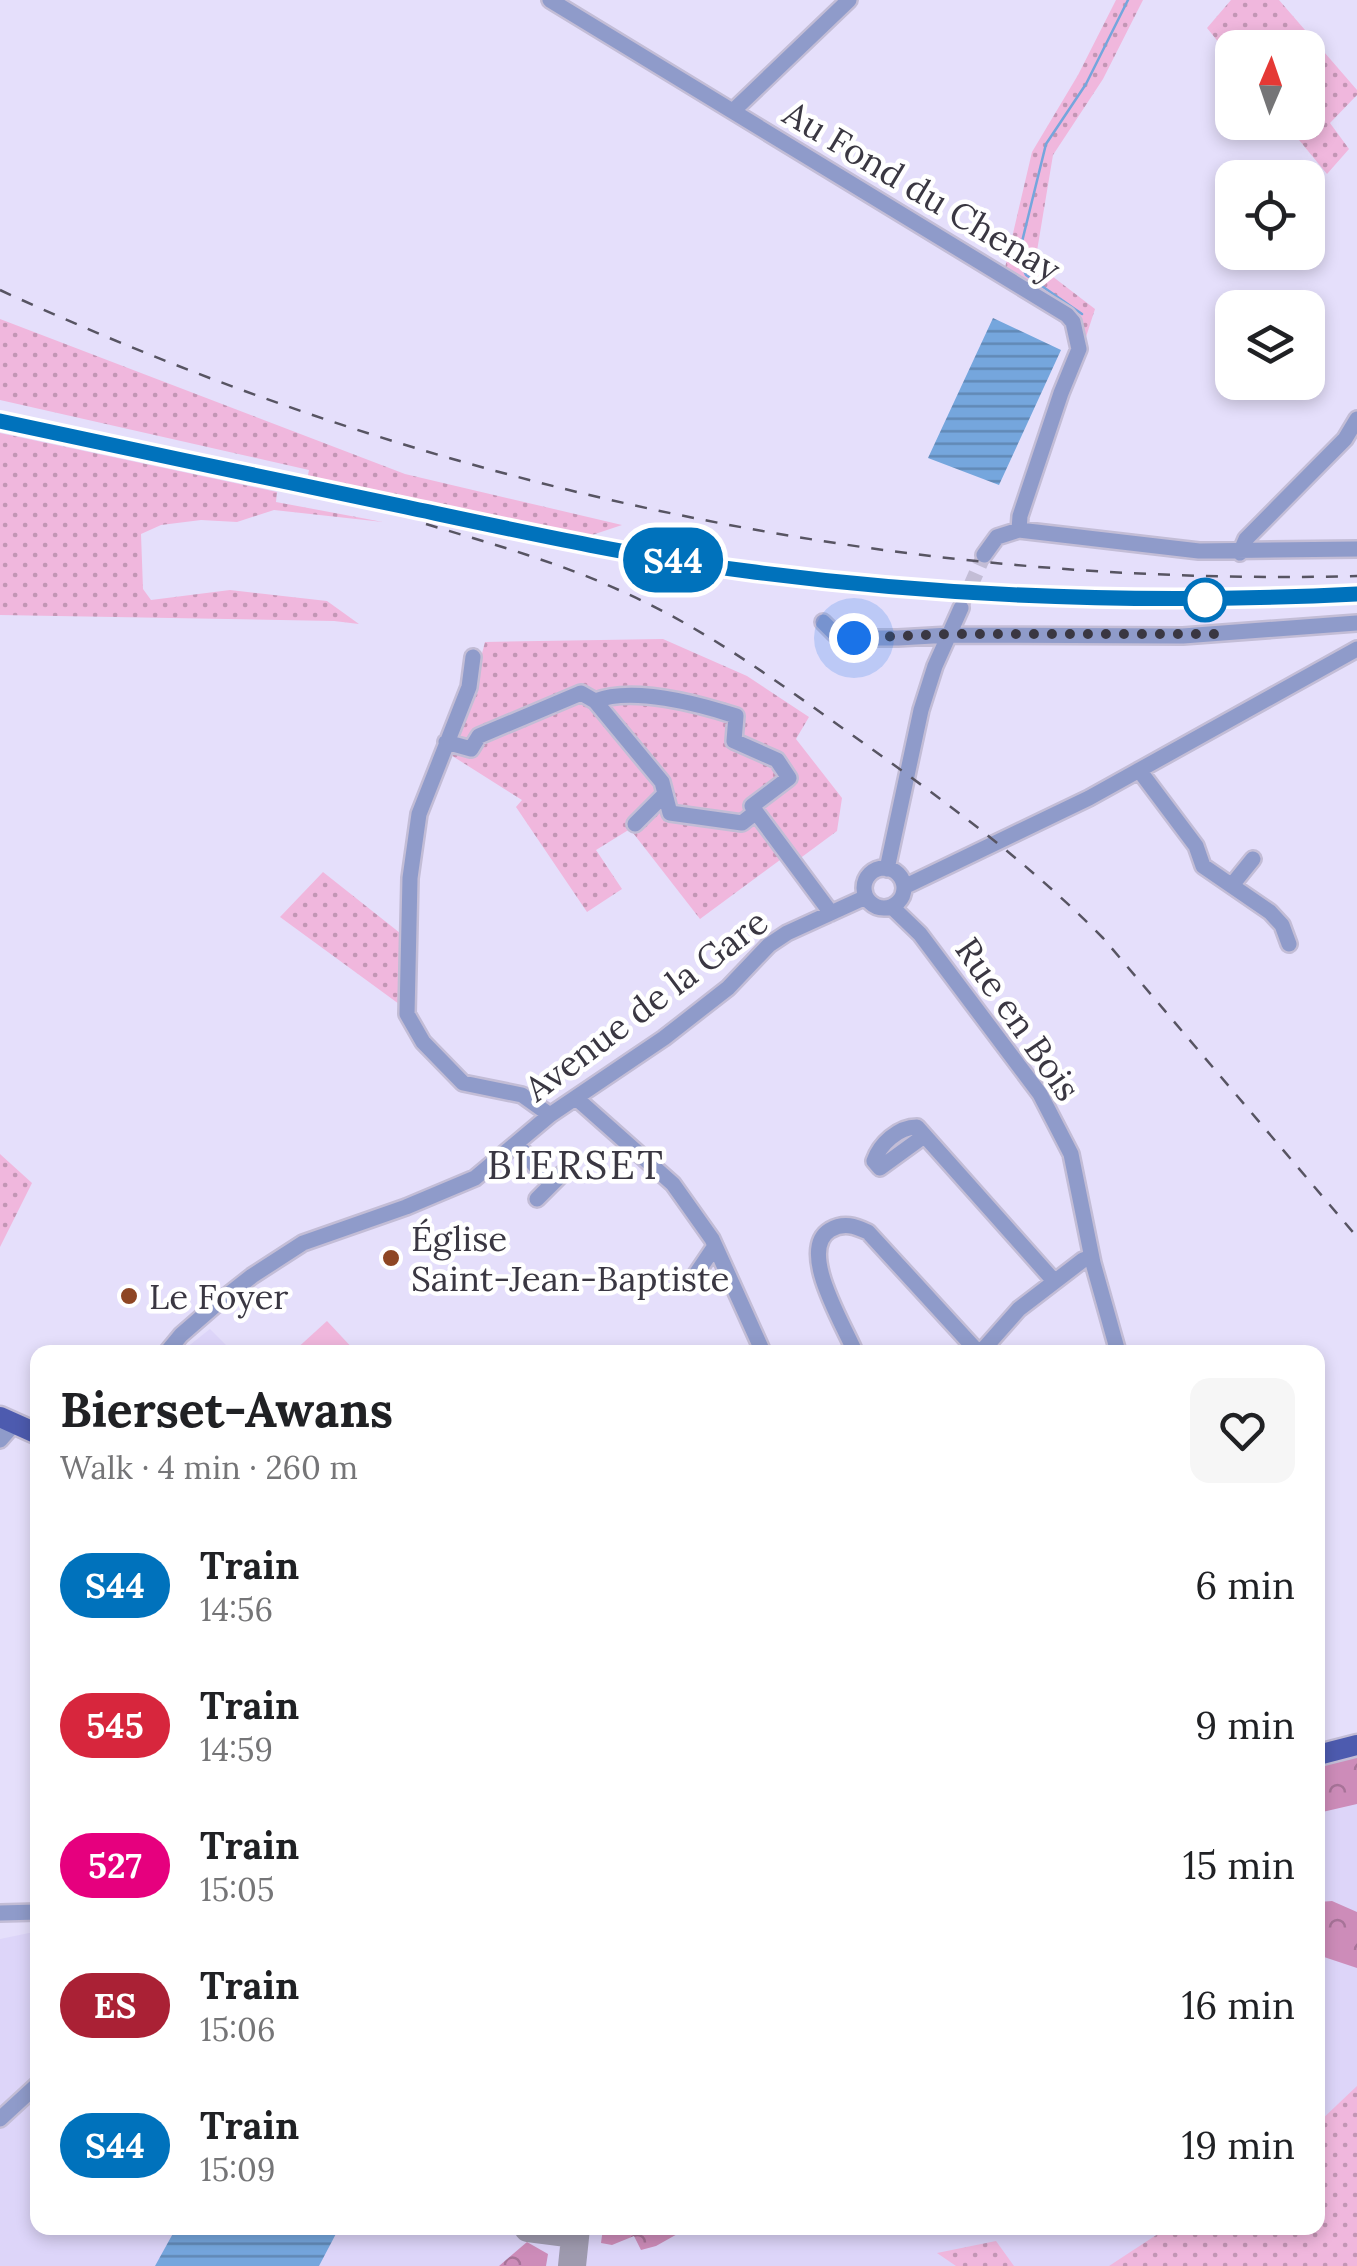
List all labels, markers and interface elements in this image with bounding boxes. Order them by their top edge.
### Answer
north arrow [1215,30,1325,140]
map controls [1215,30,1325,400]
street label: Au Fond du Chenay [774,90,1069,292]
button: locate [1215,160,1325,270]
button: layers [1215,290,1325,400]
line badge: S44 [616,528,730,592]
text: S44 [643,538,703,583]
unlabelled marker [1184,579,1226,621]
your location [829,613,879,663]
street label: Avenue de la Gare [515,899,776,1112]
street label: Rue en Bois [945,929,1091,1109]
district label: BIERSET [487,1139,665,1190]
place label: Église Saint-Jean-Baptiste [411,1216,729,1301]
marker: Église Saint-Jean-Baptiste [380,1247,402,1269]
place label: Le Foyer [149,1274,289,1319]
marker: Le Foyer [118,1285,140,1307]
button: heart [1190,1378,1295,1483]
text: Bierset-Awans [60,1379,393,1440]
text: Walk · 4 min · 260 m [60,1447,358,1488]
text: Train [200,1541,299,1589]
text: 6 min [1195,1561,1295,1609]
text: S44 [85,1563,145,1608]
text: 14:56 [200,1589,273,1630]
text: Train [200,1681,299,1729]
text: 9 min [1195,1701,1295,1749]
text: 545 [86,1703,144,1748]
text: 14:59 [200,1729,273,1770]
text: Train [200,1821,299,1869]
text: 15 min [1183,1841,1295,1889]
text: 527 [88,1843,142,1888]
text: 15:05 [200,1869,274,1910]
text: Train [200,1961,299,2009]
text: 16 min [1181,1981,1295,2029]
text: ES [94,1983,136,2028]
text: 15:06 [200,2009,275,2050]
text: Train [200,2101,299,2149]
text: 19 min [1181,2121,1295,2169]
text: S44 [85,2123,145,2168]
text: 15:09 [200,2149,275,2190]

